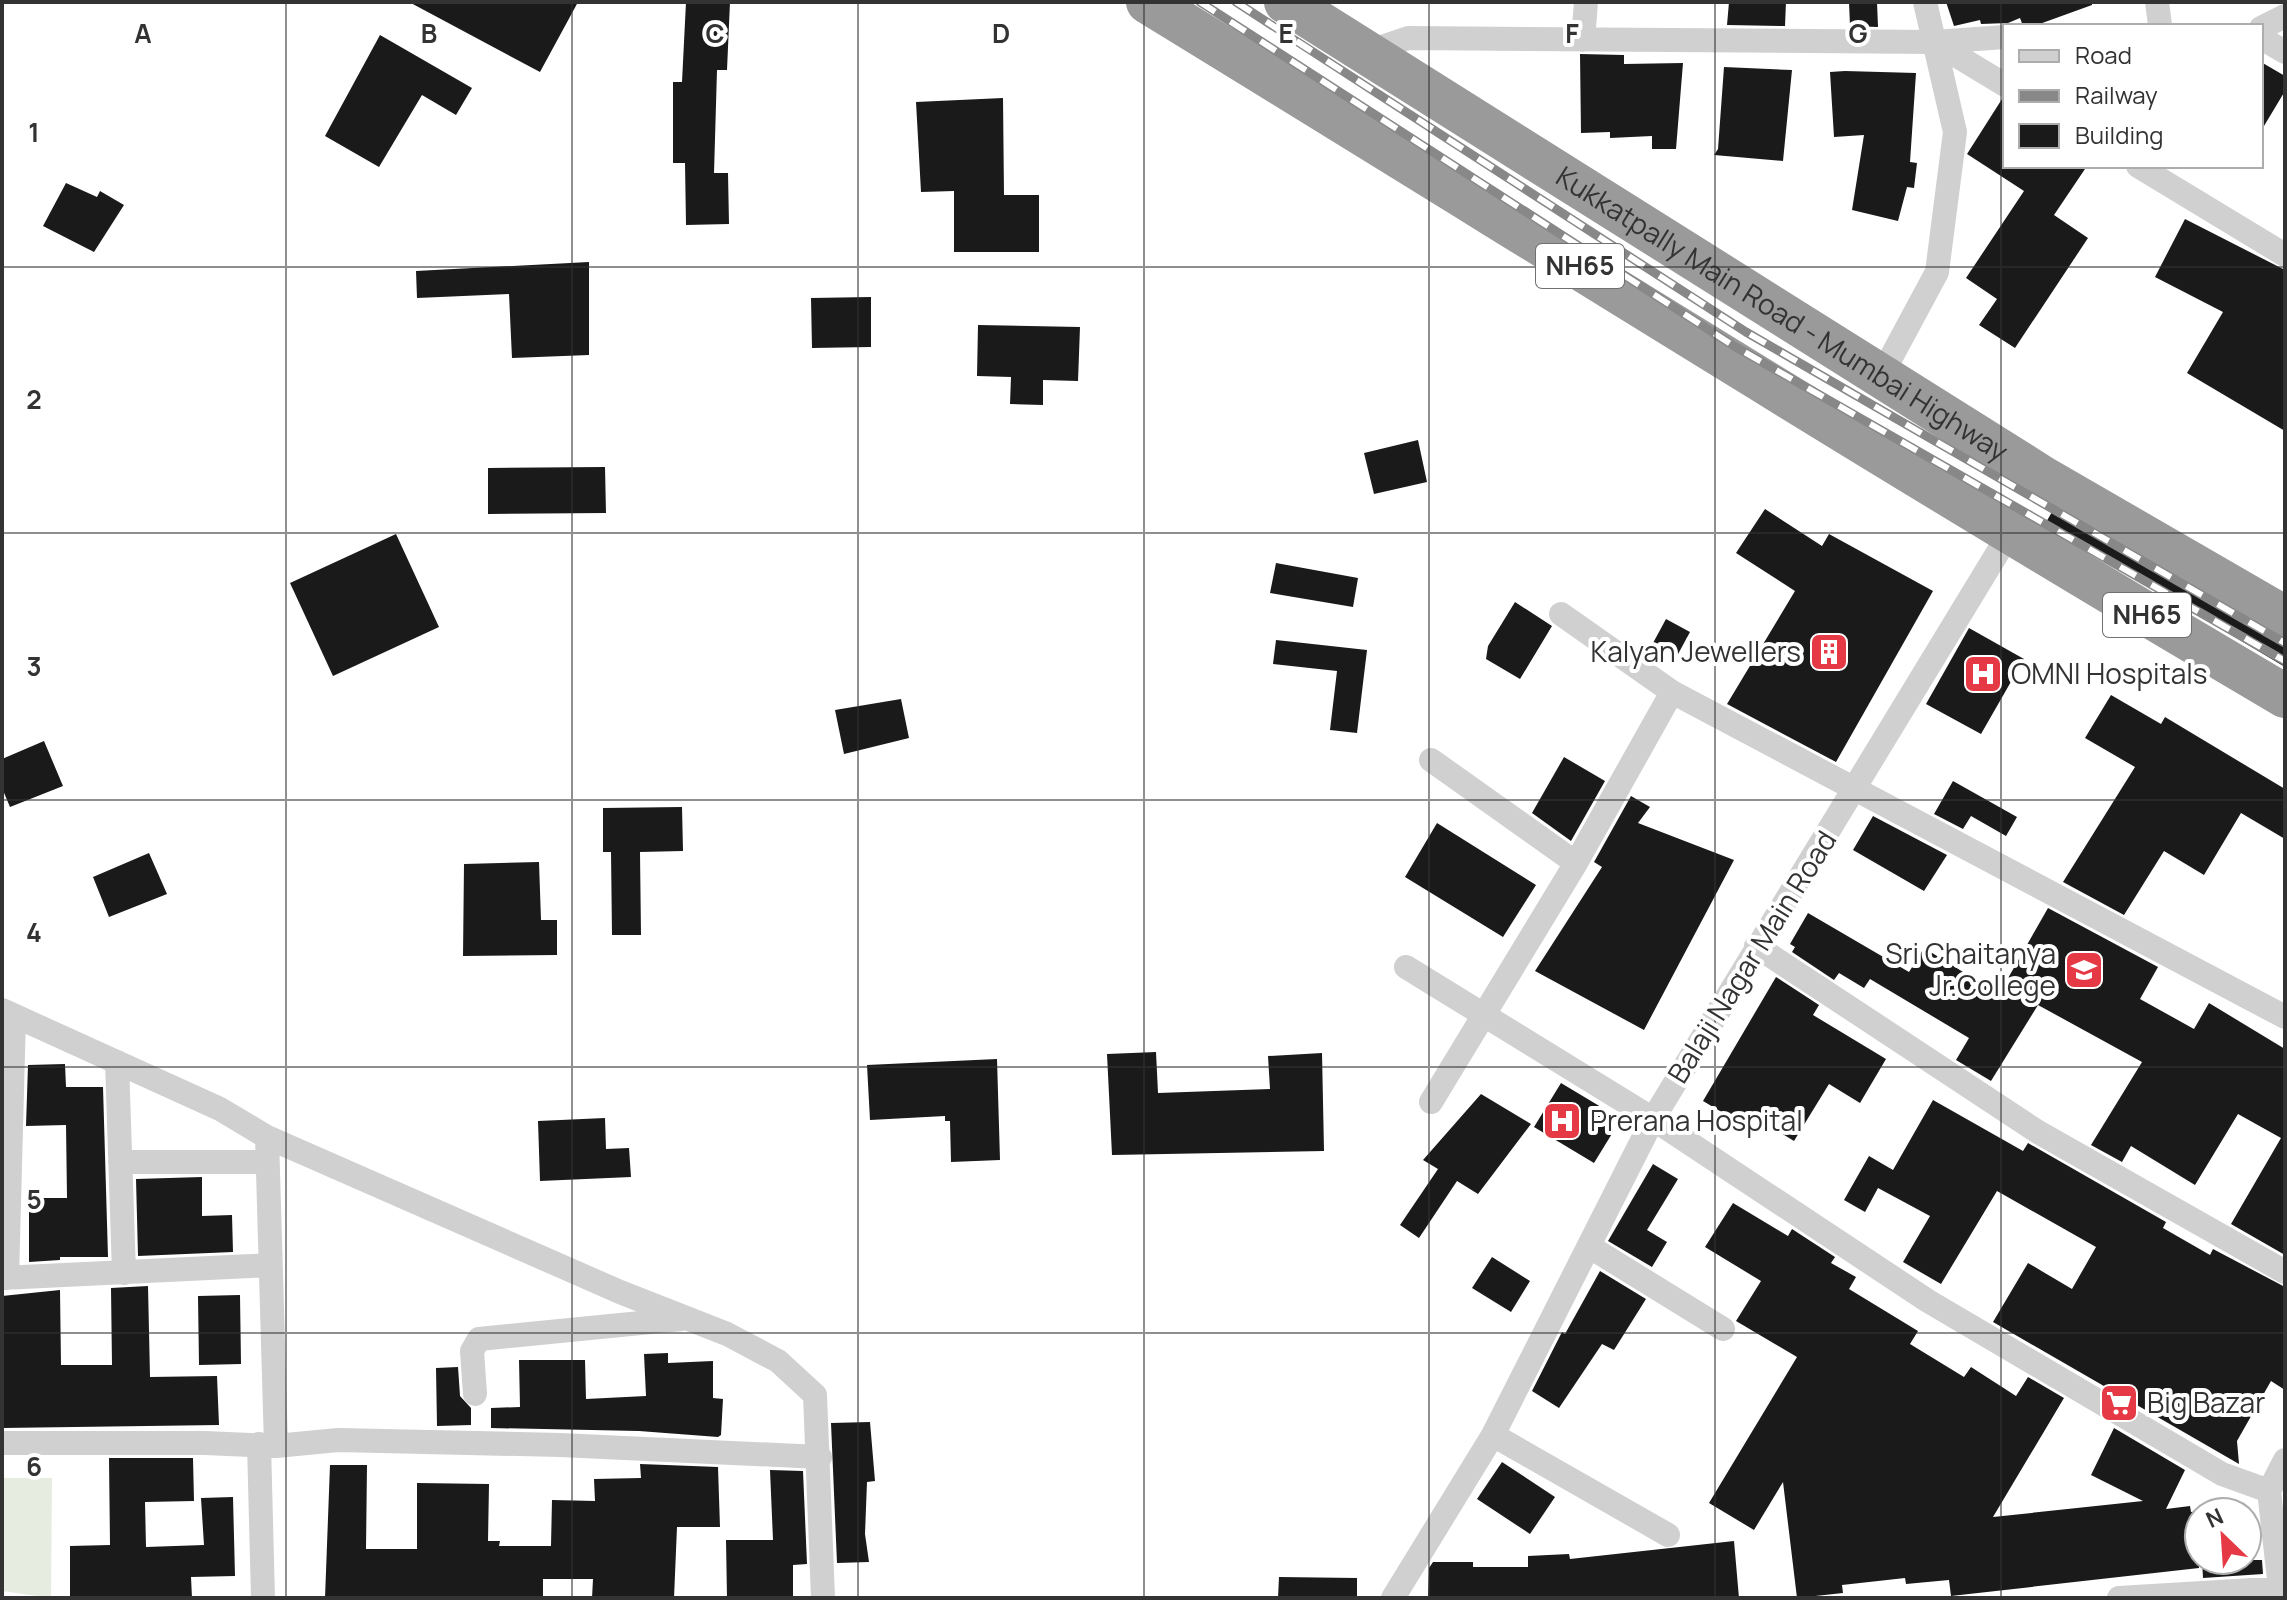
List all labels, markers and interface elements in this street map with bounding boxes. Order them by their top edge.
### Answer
text: A [134,15,152,51]
text: B [421,15,437,51]
text: C [705,15,725,51]
text: D [992,15,1010,51]
text: E [1278,15,1294,51]
text: F [1565,15,1579,51]
text: G [1848,15,1868,51]
legend [2003,24,2263,168]
text: Road [2075,38,2132,71]
text: Railway [2075,78,2158,111]
text: 1 [28,114,40,150]
text: Building [2075,118,2163,151]
street label: Kukkatpally Main Road - Mumbai Highway [1549,157,2016,470]
road number: NH65 [1536,244,1624,288]
text: 2 [26,381,42,417]
road number: NH65 [2103,593,2191,637]
building icon: Kalyan Jewellers [1808,631,1850,673]
place label: Kalyan Jewellers [1591,632,1801,670]
text: 3 [26,648,42,684]
hospital icon: OMNI Hospitals [1962,653,2004,695]
place label: OMNI Hospitals [2011,654,2208,692]
street label: Balaji Nagar Main Road [1658,823,1844,1090]
text: 4 [26,914,42,950]
place label: Sri Chaitanya Jr.College [1885,934,2056,1004]
school or university icon: Sri Chaitanya Jr.College [2063,949,2105,991]
hospital icon: Prerana Hospital [1541,1100,1583,1142]
place label: Prerana Hospital [1590,1101,1803,1139]
text: 5 [26,1181,42,1217]
supermarket icon: Big Bazar [2098,1382,2140,1424]
place label: Big Bazar [2147,1383,2265,1421]
text: 6 [26,1448,42,1484]
north arrow [2183,1496,2263,1576]
text: N [2201,1501,2228,1535]

